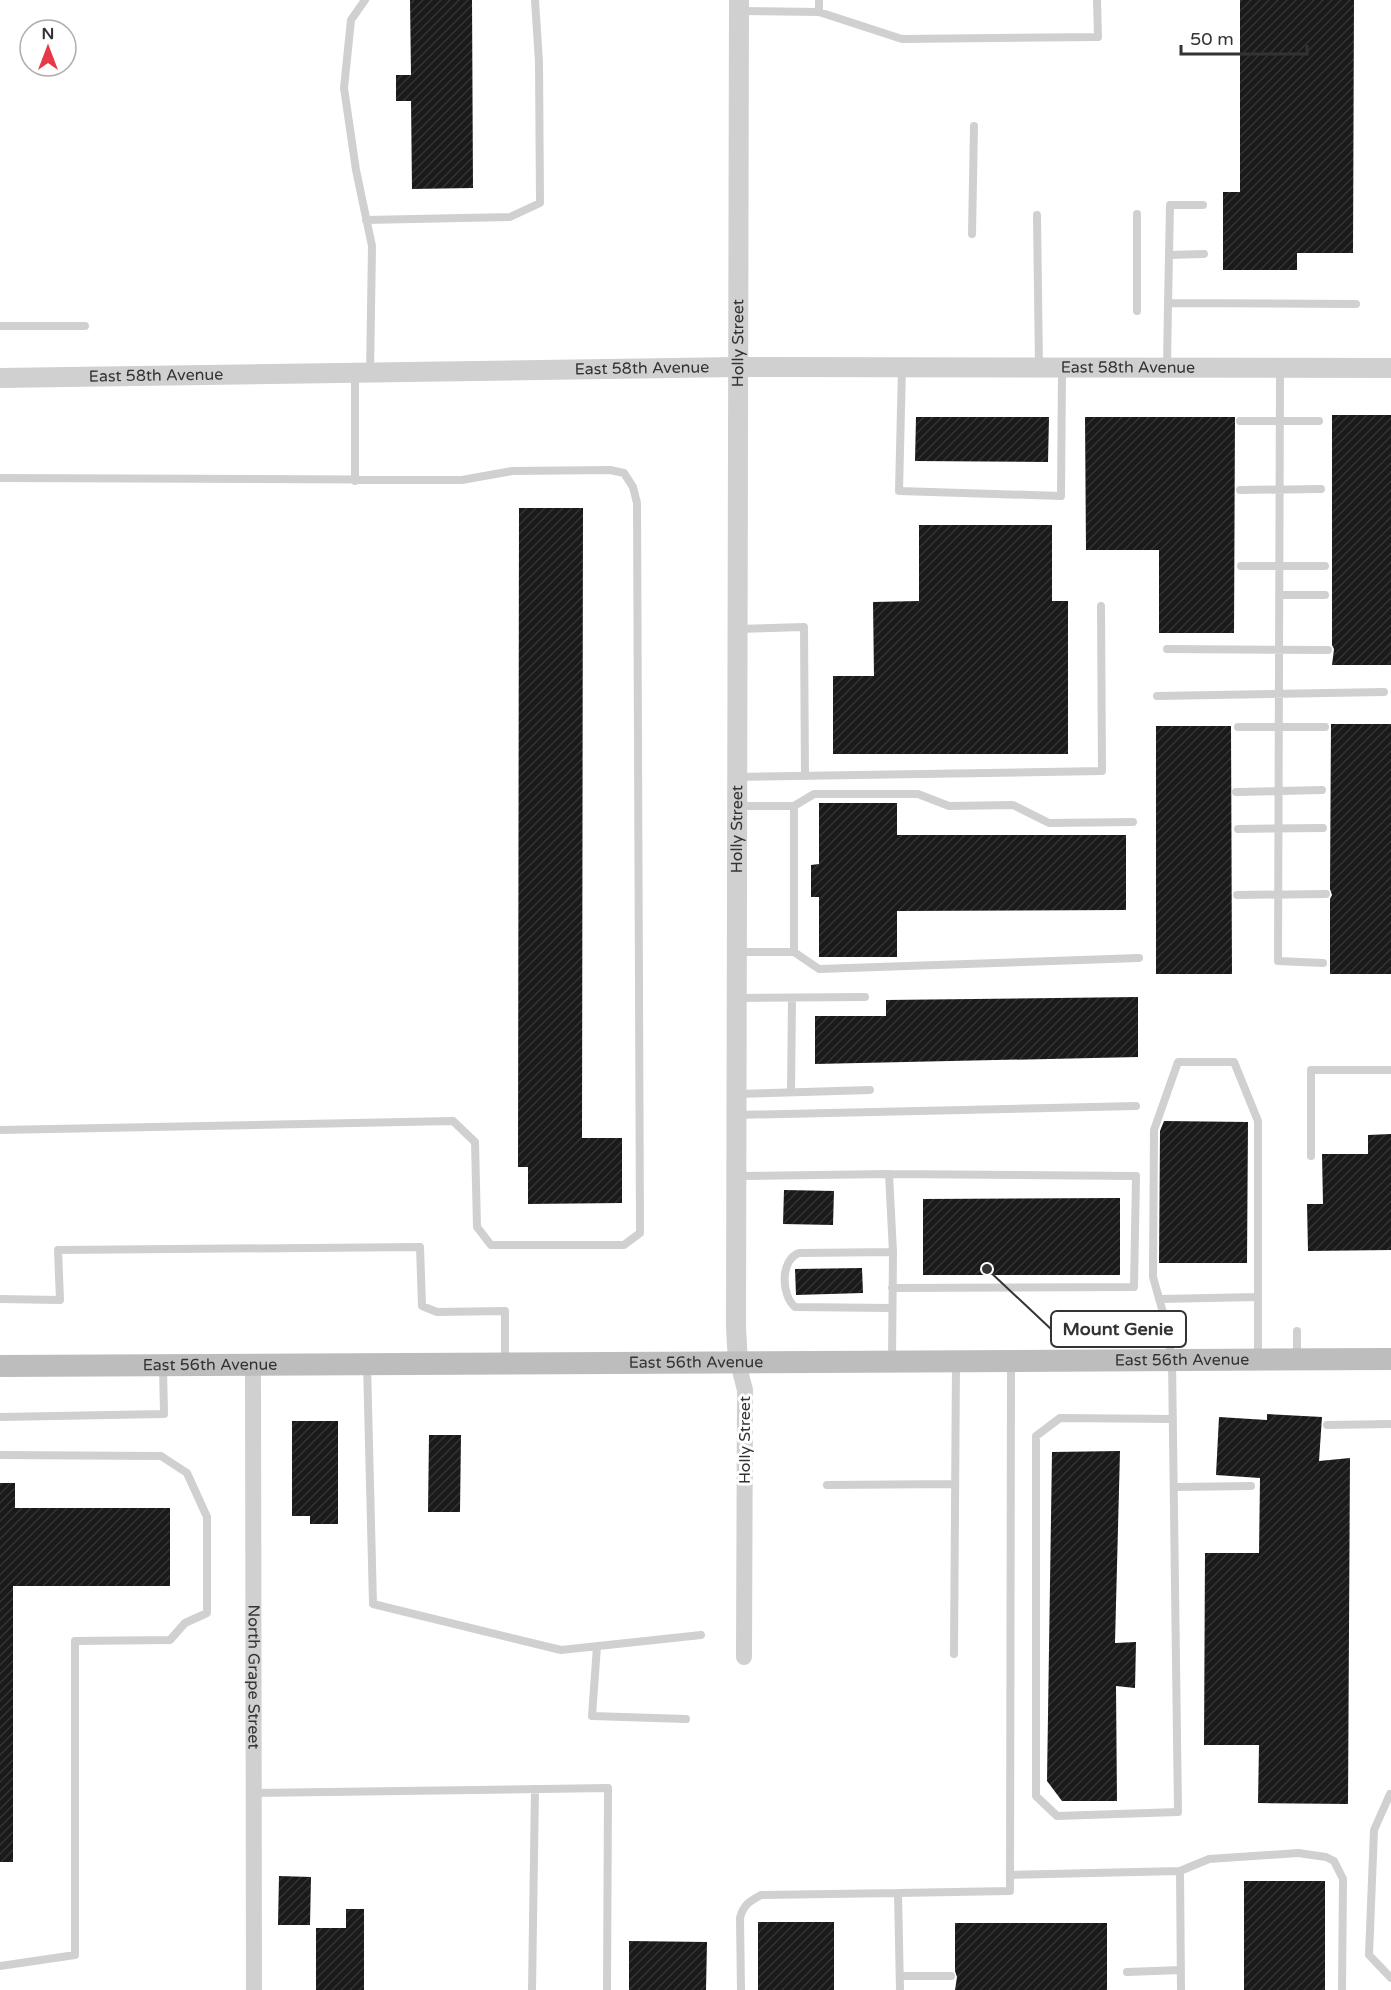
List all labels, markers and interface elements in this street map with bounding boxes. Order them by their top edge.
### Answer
north arrow [18,18,78,78]
scale bar [1181,18,1307,56]
text: N [42,24,54,44]
text: 50 m [1190,28,1234,50]
street label: Holly Street [728,299,748,387]
street label: East 58th Avenue [575,357,709,379]
street label: East 58th Avenue [1061,357,1195,378]
street label: East 58th Avenue [89,365,223,387]
street label: Holly Street [727,785,747,873]
callout: Mount Genie [1051,1311,1186,1347]
text: Mount Genie [1063,1318,1173,1340]
street label: East 56th Avenue [1115,1350,1249,1370]
street label: East 56th Avenue [629,1352,763,1373]
street label: East 56th Avenue [143,1355,277,1375]
street label: Holly Street [735,1396,755,1484]
street label: North Grape Street [243,1605,264,1749]

